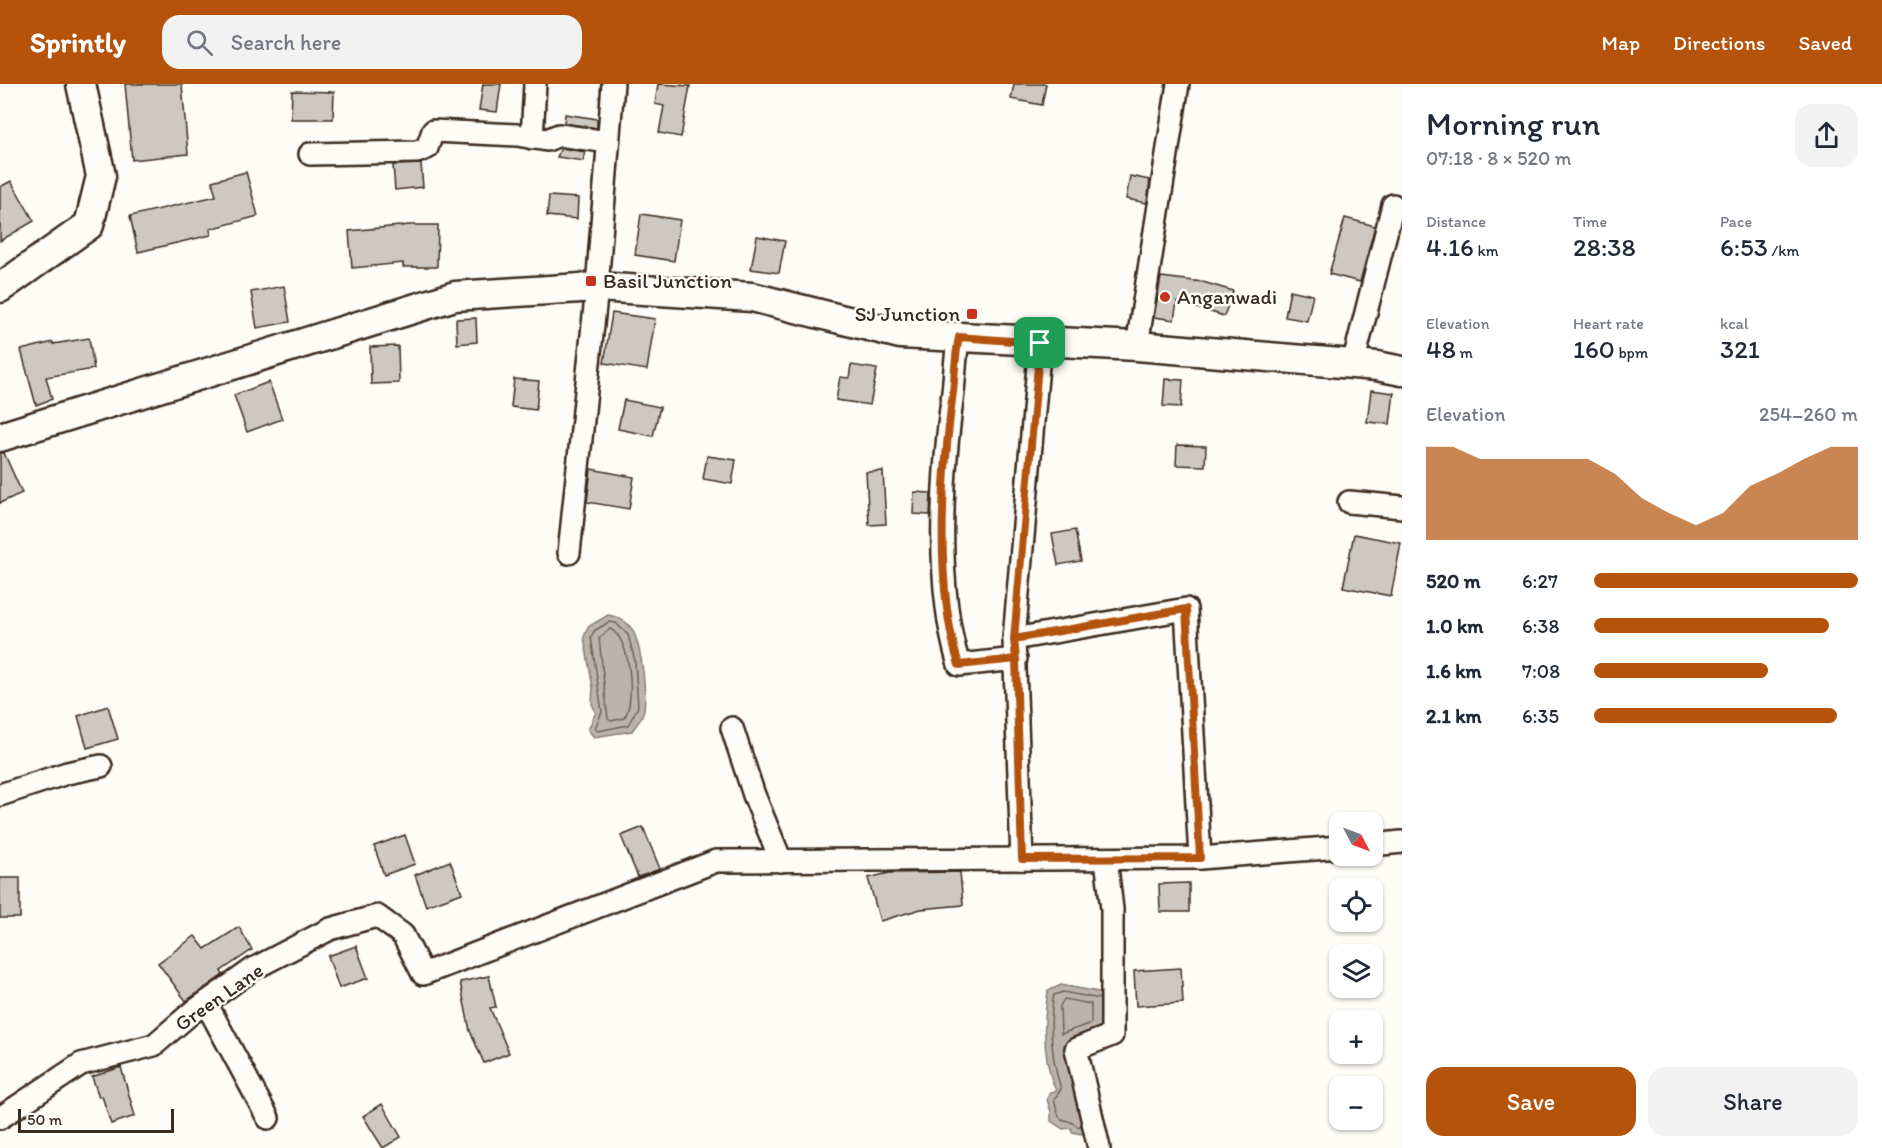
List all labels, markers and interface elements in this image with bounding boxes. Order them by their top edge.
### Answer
search box [162,15,582,69]
text: Sprintly [30,25,126,59]
icon: search [183,26,216,59]
text: Search here [231,29,341,56]
text: Map [1602,30,1640,55]
text: Directions [1673,30,1765,55]
text: Saved [1798,30,1852,55]
text: Morning run [1426,104,1601,143]
button: share [1795,104,1858,167]
text: 07:18 · 8 × 520 m [1426,146,1572,170]
text: Distance [1426,212,1486,231]
text: Time [1573,212,1607,231]
text: Pace [1720,212,1752,231]
text: 4.16 [1426,231,1474,263]
text: 28:38 [1573,231,1636,263]
text: 6:53 [1720,231,1768,263]
text: km [1474,241,1499,260]
text: /km [1768,241,1799,260]
place label: Basil Junction [603,268,732,293]
marker: Basil Junction [584,274,598,288]
place label: Anganwadi [1177,284,1277,309]
marker: Anganwadi [1158,290,1172,304]
place label: SJ Junction [855,301,960,326]
marker: SJ Junction [965,307,979,321]
text: Elevation [1426,314,1490,333]
text: Heart rate [1573,314,1644,333]
text: kcal [1720,314,1748,333]
pin [1014,317,1065,368]
icon: arrive [1023,326,1056,359]
text: 48 [1426,333,1456,365]
text: 160 [1573,333,1615,365]
text: 321 [1720,333,1760,365]
text: m [1456,343,1473,362]
text: bpm [1615,343,1648,362]
text: Elevation [1426,402,1505,426]
text: 254–260 m [1759,402,1858,426]
text: 520 m [1426,569,1481,593]
text: 6:27 [1522,569,1558,593]
text: 1.0 km [1426,614,1483,638]
text: 6:38 [1522,614,1559,638]
text: 1.6 km [1426,659,1482,683]
text: 7:08 [1522,659,1560,683]
text: 2.1 km [1426,704,1482,728]
text: 6:35 [1522,704,1559,728]
north arrow [1329,812,1383,866]
map controls [1329,812,1383,1130]
button: locate [1329,878,1383,932]
button: layers [1329,944,1383,998]
street label: Green Lane [170,957,268,1036]
button: + [1329,1010,1383,1064]
button: Save [1426,1067,1636,1136]
button: Share [1648,1067,1858,1136]
button: − [1329,1076,1383,1130]
scale bar [18,1106,174,1134]
text: 50 m [27,1110,62,1129]

